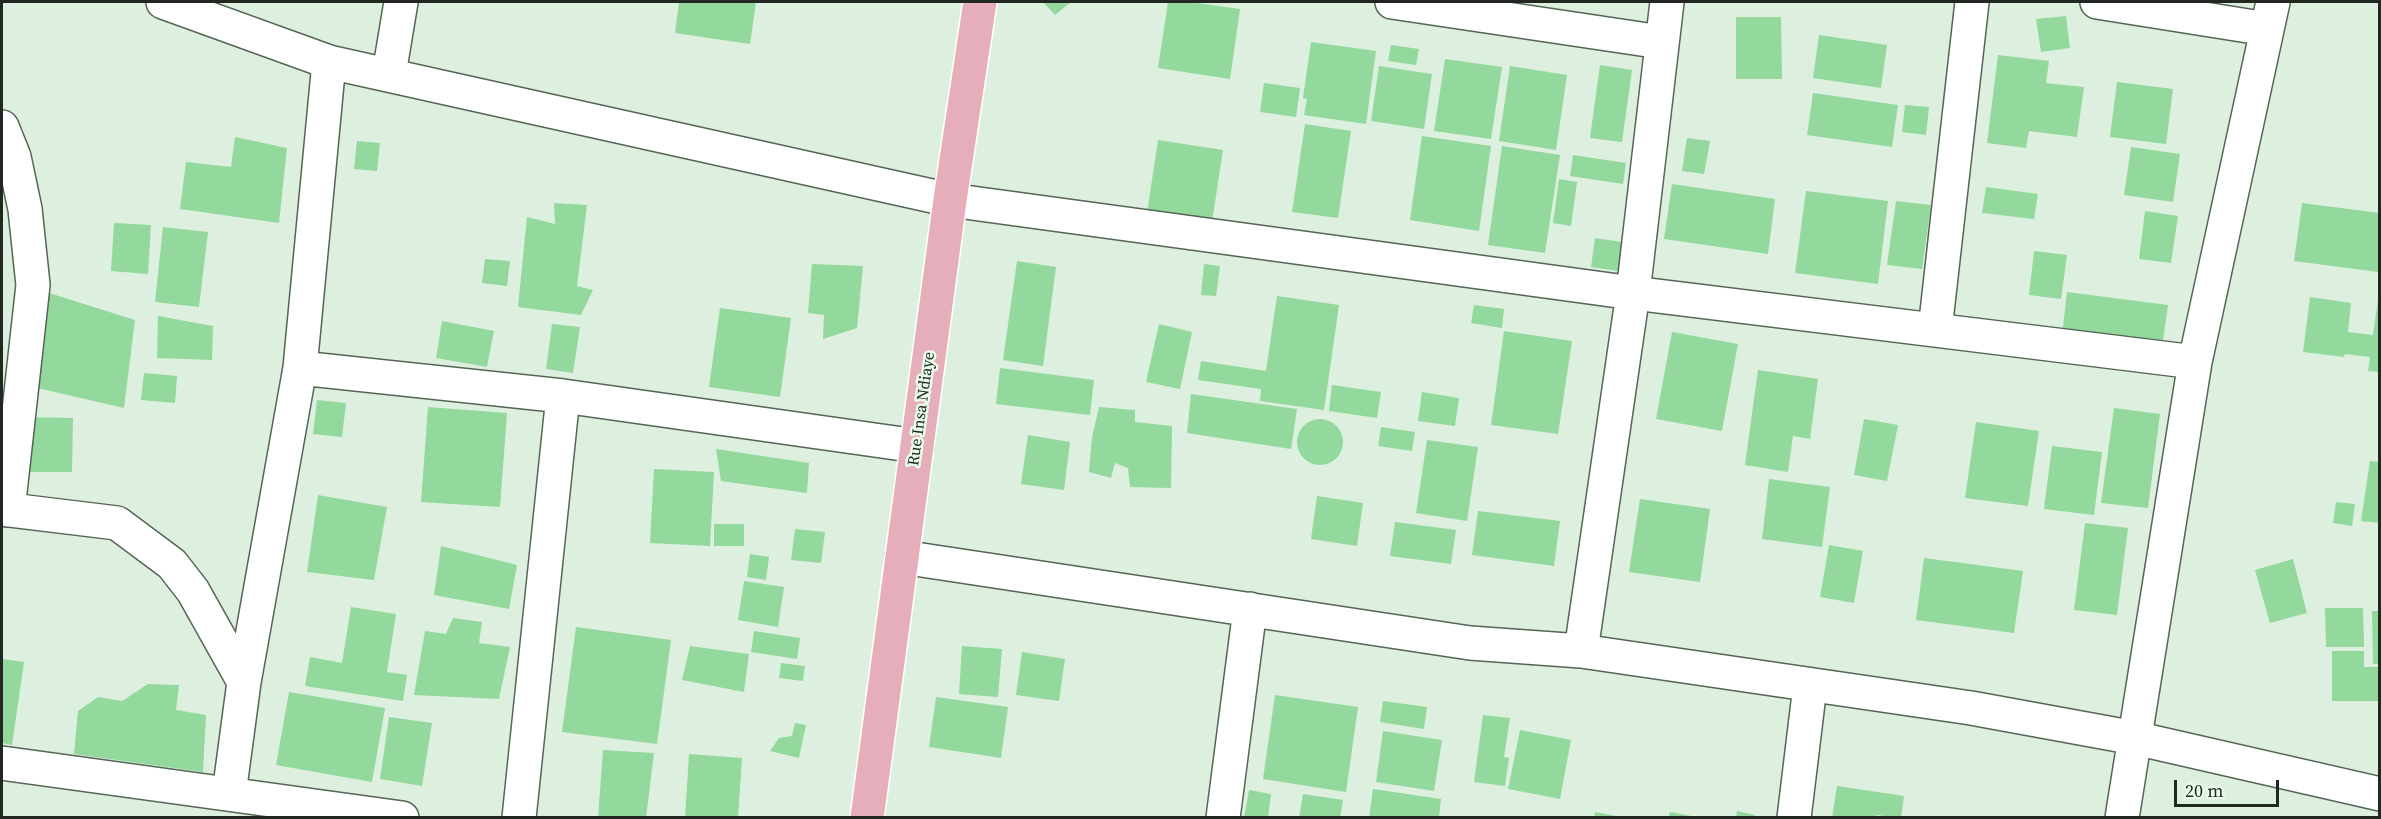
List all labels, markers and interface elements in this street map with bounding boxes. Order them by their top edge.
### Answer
street label: Rue Insa Ndiaye [904,351,940,467]
scale bar [2177,768,2282,806]
text: 20 m [2185,778,2223,803]

